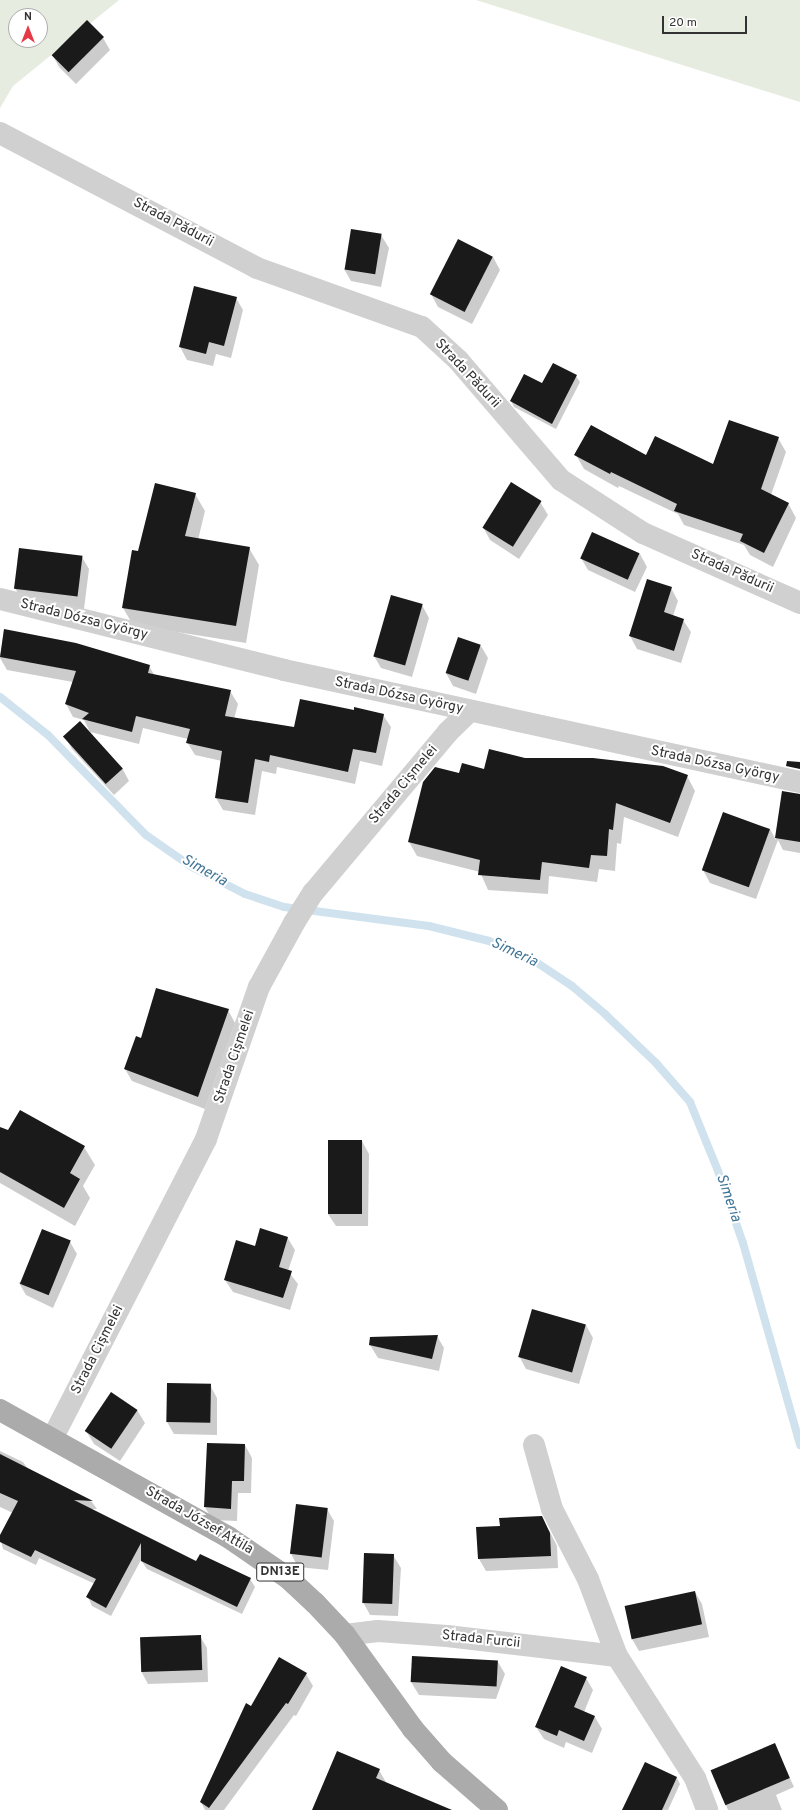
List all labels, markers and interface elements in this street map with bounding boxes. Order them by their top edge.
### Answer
north arrow [8,8,48,48]
scale bar [664,8,749,34]
text: N [24,10,32,24]
text: 20 m [669,15,697,31]
street label: Strada Pădurii [130,195,216,251]
street label: Strada Pădurii [431,336,503,412]
street label: Strada Pădurii [688,546,776,598]
street label: Strada Dózsa György [18,596,150,644]
street label: Strada Dózsa György [333,674,465,718]
street label: Strada Cișmelei [366,742,442,828]
street label: Strada Dózsa György [649,743,781,787]
water label: Simeria [178,851,230,891]
water label: Simeria [488,934,540,972]
street label: Strada Cișmelei [211,1008,259,1106]
water label: Simeria [711,1172,745,1224]
street label: Strada Cișmelei [68,1303,128,1397]
street label: Strada József Attila [142,1483,256,1559]
road number: DN13E [256,1561,304,1583]
street label: Strada Furcii [441,1628,521,1652]

